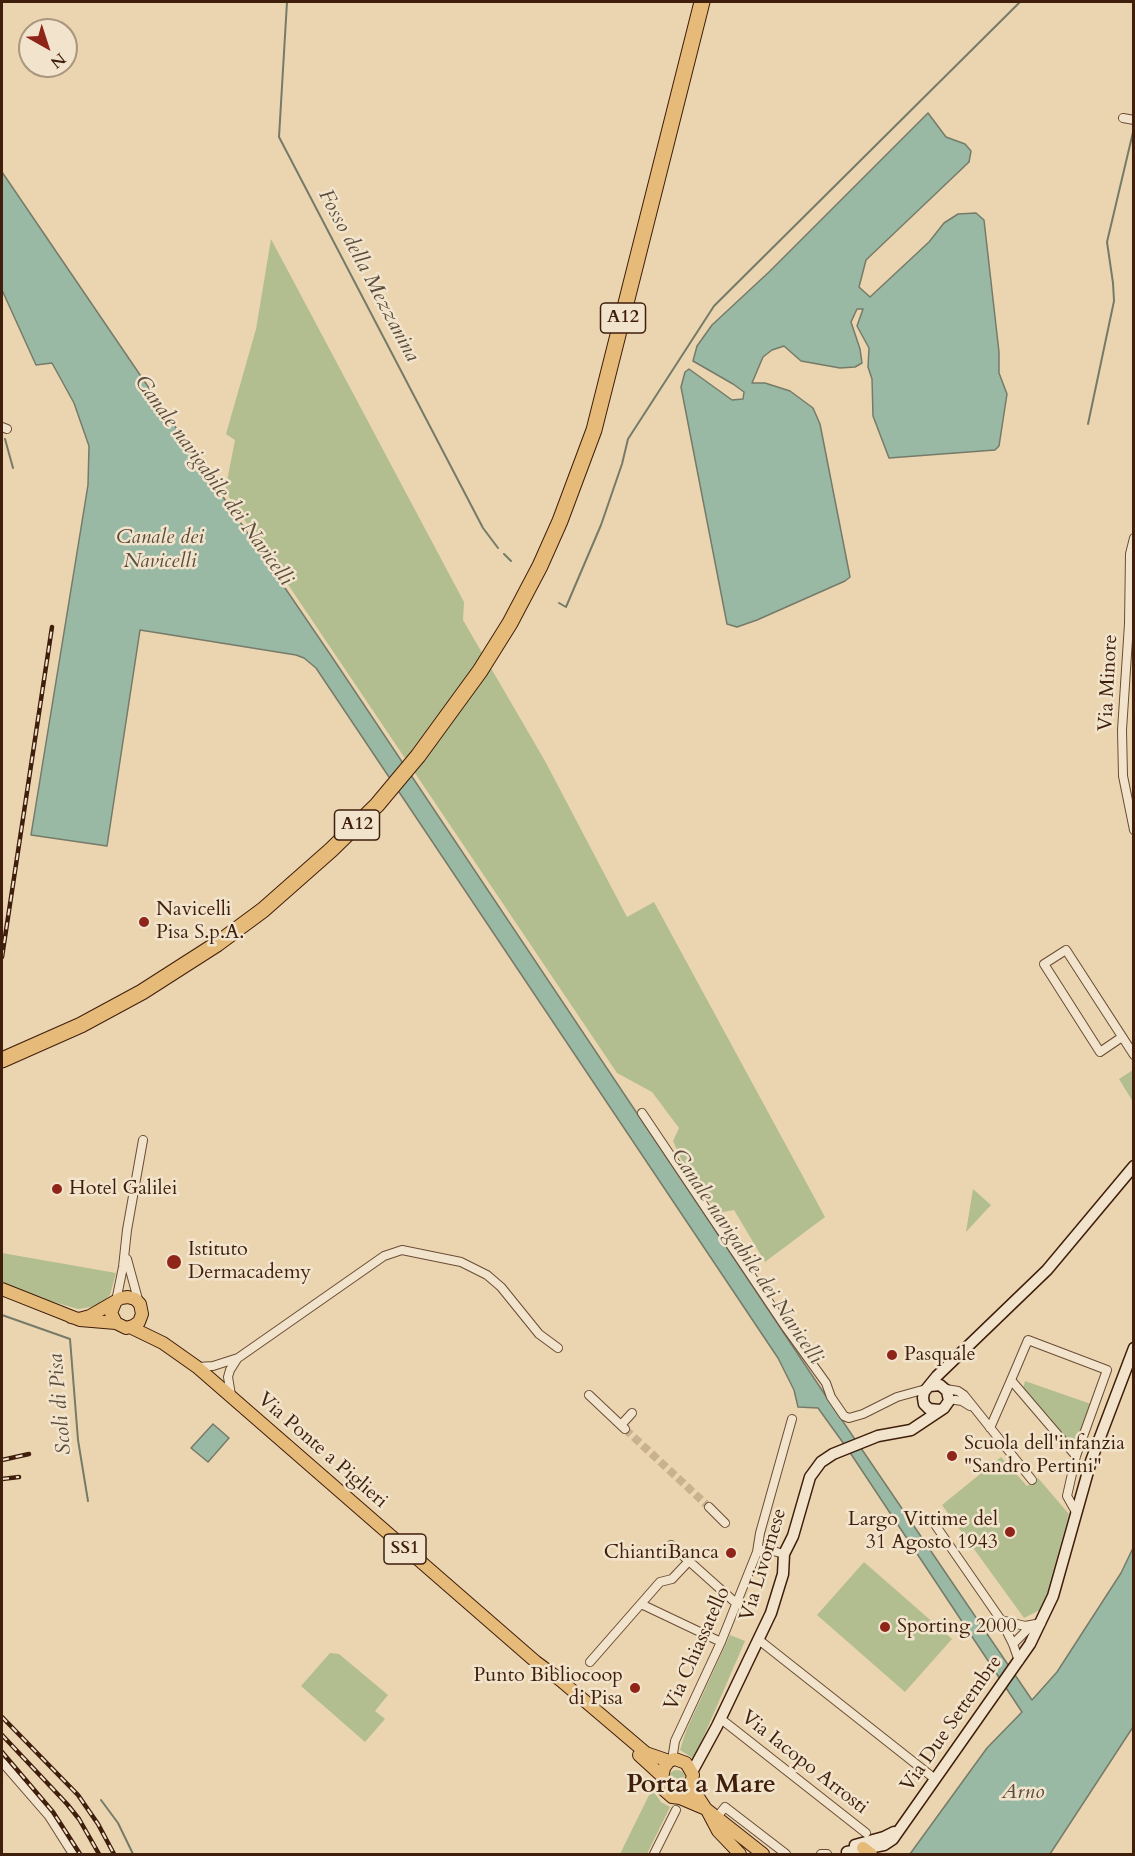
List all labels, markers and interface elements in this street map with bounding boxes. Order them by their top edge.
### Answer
north arrow [18,18,78,78]
text: N [46,48,70,73]
water label: Fosso della Mezzanina [312,185,424,367]
road number: A12 [600,303,646,333]
water label: Canale navigabile dei Navicelli [128,371,298,591]
water label: Canale dei Navicelli [116,525,204,575]
street label: Via Minore [1094,634,1124,732]
road number: A12 [334,810,380,840]
place label: Navicelli Pisa S.p.A. [156,898,244,945]
marker: Navicelli Pisa S.p.A. [137,915,151,929]
water label: Canale navigabile dei Navicelli [665,1145,827,1369]
place label: Hotel Galilei [69,1177,177,1201]
marker: Hotel Galilei [50,1182,64,1196]
place label: Istituto Dermacademy [188,1238,311,1285]
marker: Istituto Dermacademy [165,1253,183,1271]
place label: Pasquale [904,1343,976,1367]
marker: Pasquale [885,1348,899,1362]
water label: Scoli di Pisa [44,1352,78,1456]
street label: Via Ponte a Piglieri [252,1388,392,1514]
place label: Scuola dell'infanzia "Sandro Pertini" [964,1432,1125,1479]
marker: Scuola dell'infanzia "Sandro Pertini" [945,1449,959,1463]
street label: Via Livornese [735,1506,793,1624]
place label: Largo Vittime del 31 Agosto 1943 [848,1508,998,1555]
marker: Largo Vittime del 31 Agosto 1943 [1003,1525,1017,1539]
road number: SS1 [384,1534,426,1564]
place label: ChiantiBanca [604,1541,719,1565]
marker: ChiantiBanca [724,1546,738,1560]
street label: Via Chiassatello [660,1583,736,1715]
place label: Sporting 2000 [897,1615,1017,1639]
marker: Sporting 2000 [878,1620,892,1634]
street label: Via Due Settembre [896,1651,1008,1797]
place label: Punto Bibliocoop di Pisa [473,1664,623,1711]
marker: Punto Bibliocoop di Pisa [628,1681,642,1695]
street label: Via Iacopo Arrosti [736,1706,872,1820]
district label: Porta a Mare [626,1770,776,1802]
water label: Arno [1002,1780,1044,1806]

